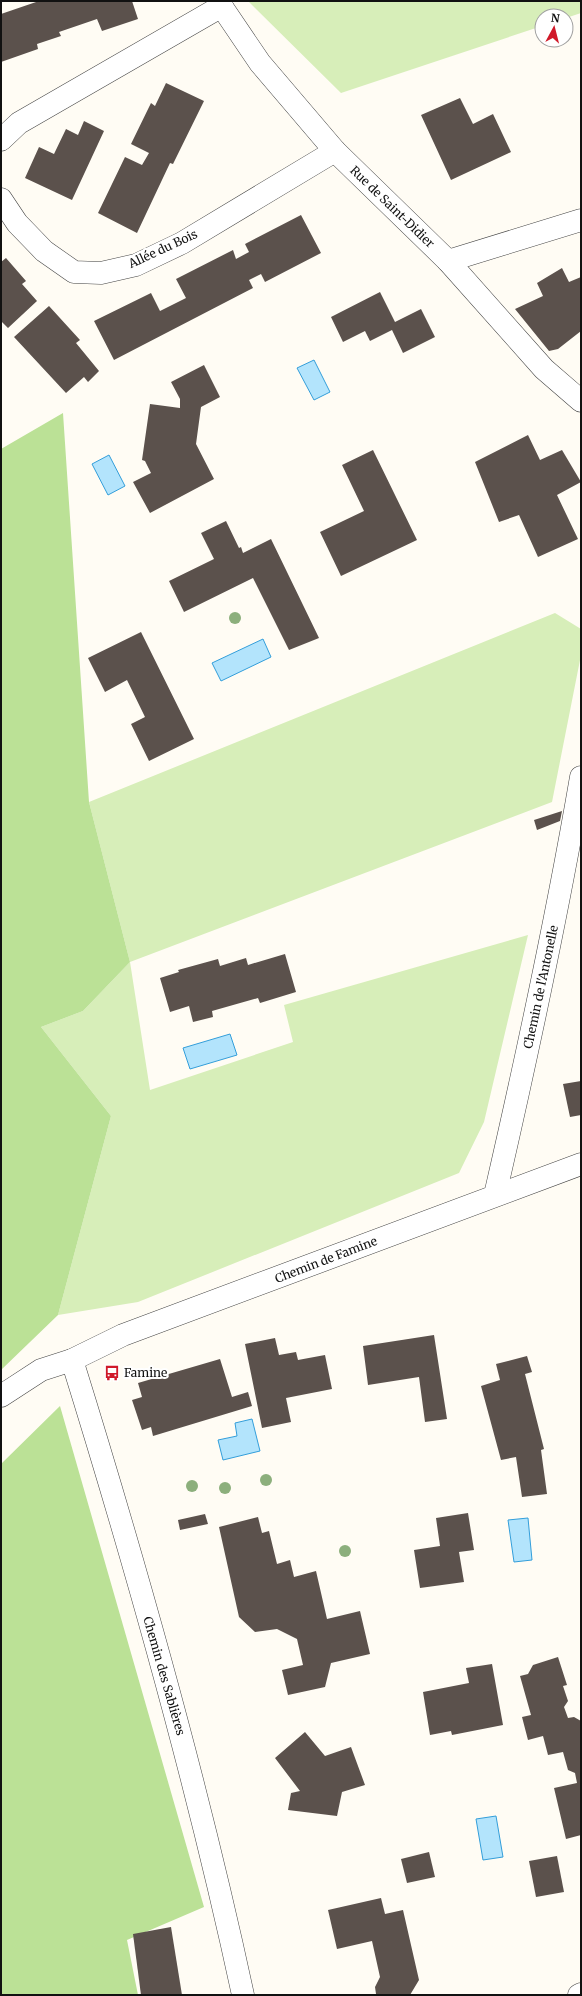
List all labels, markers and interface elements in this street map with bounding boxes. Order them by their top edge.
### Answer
north arrow [534,8,574,48]
text: N [550,11,561,26]
street label: Rue de Saint-Didier [347,163,438,251]
street label: Allée du Bois [125,226,200,271]
street label: Chemin de l'Antonelle [520,924,561,1050]
street label: Chemin de Famine [273,1233,379,1286]
bus stop icon: Famine [103,1364,121,1382]
place label: Famine [124,1365,167,1380]
street label: Chemin des Sablières [140,1615,189,1737]

